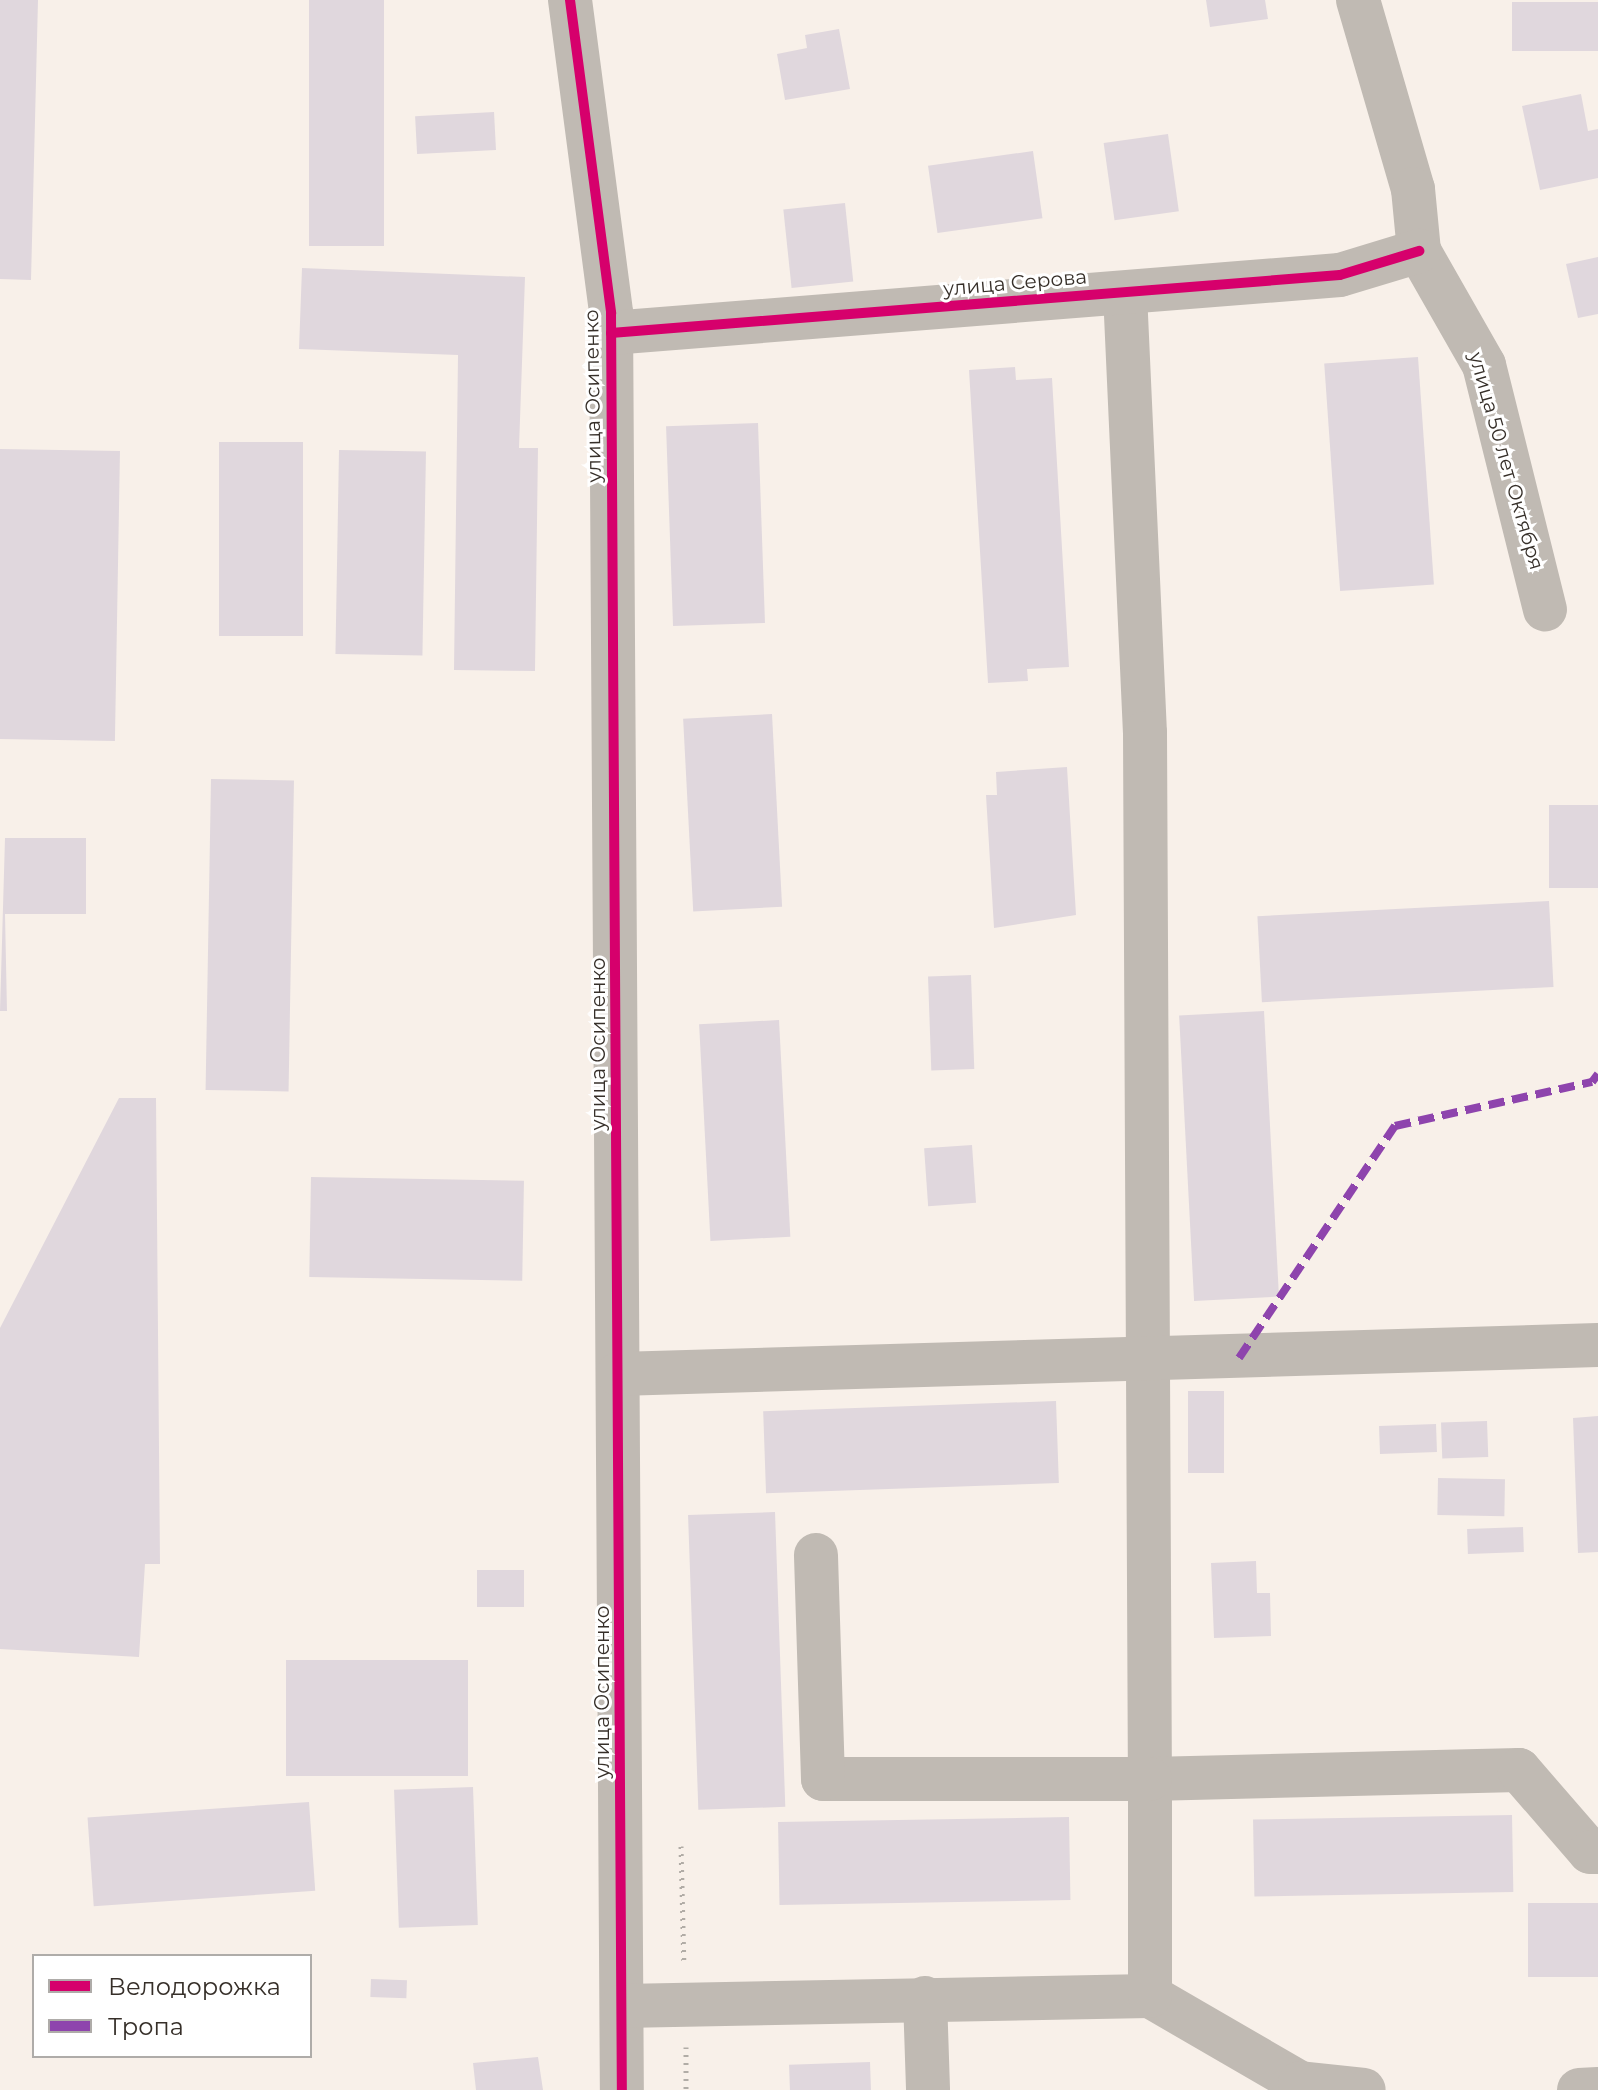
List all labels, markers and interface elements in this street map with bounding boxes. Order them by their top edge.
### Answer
street label: улица Серова [942,265,1088,301]
street label: улица Осипенко [579,309,607,483]
street label: улица 50 лет Октября [1463,349,1549,573]
street label: улица Осипенко [586,957,610,1131]
street label: улица Осипенко [590,1605,614,1779]
legend [32,1954,312,2058]
text: Велодорожка [108,1972,281,2001]
text: Тропа [108,2012,184,2041]

